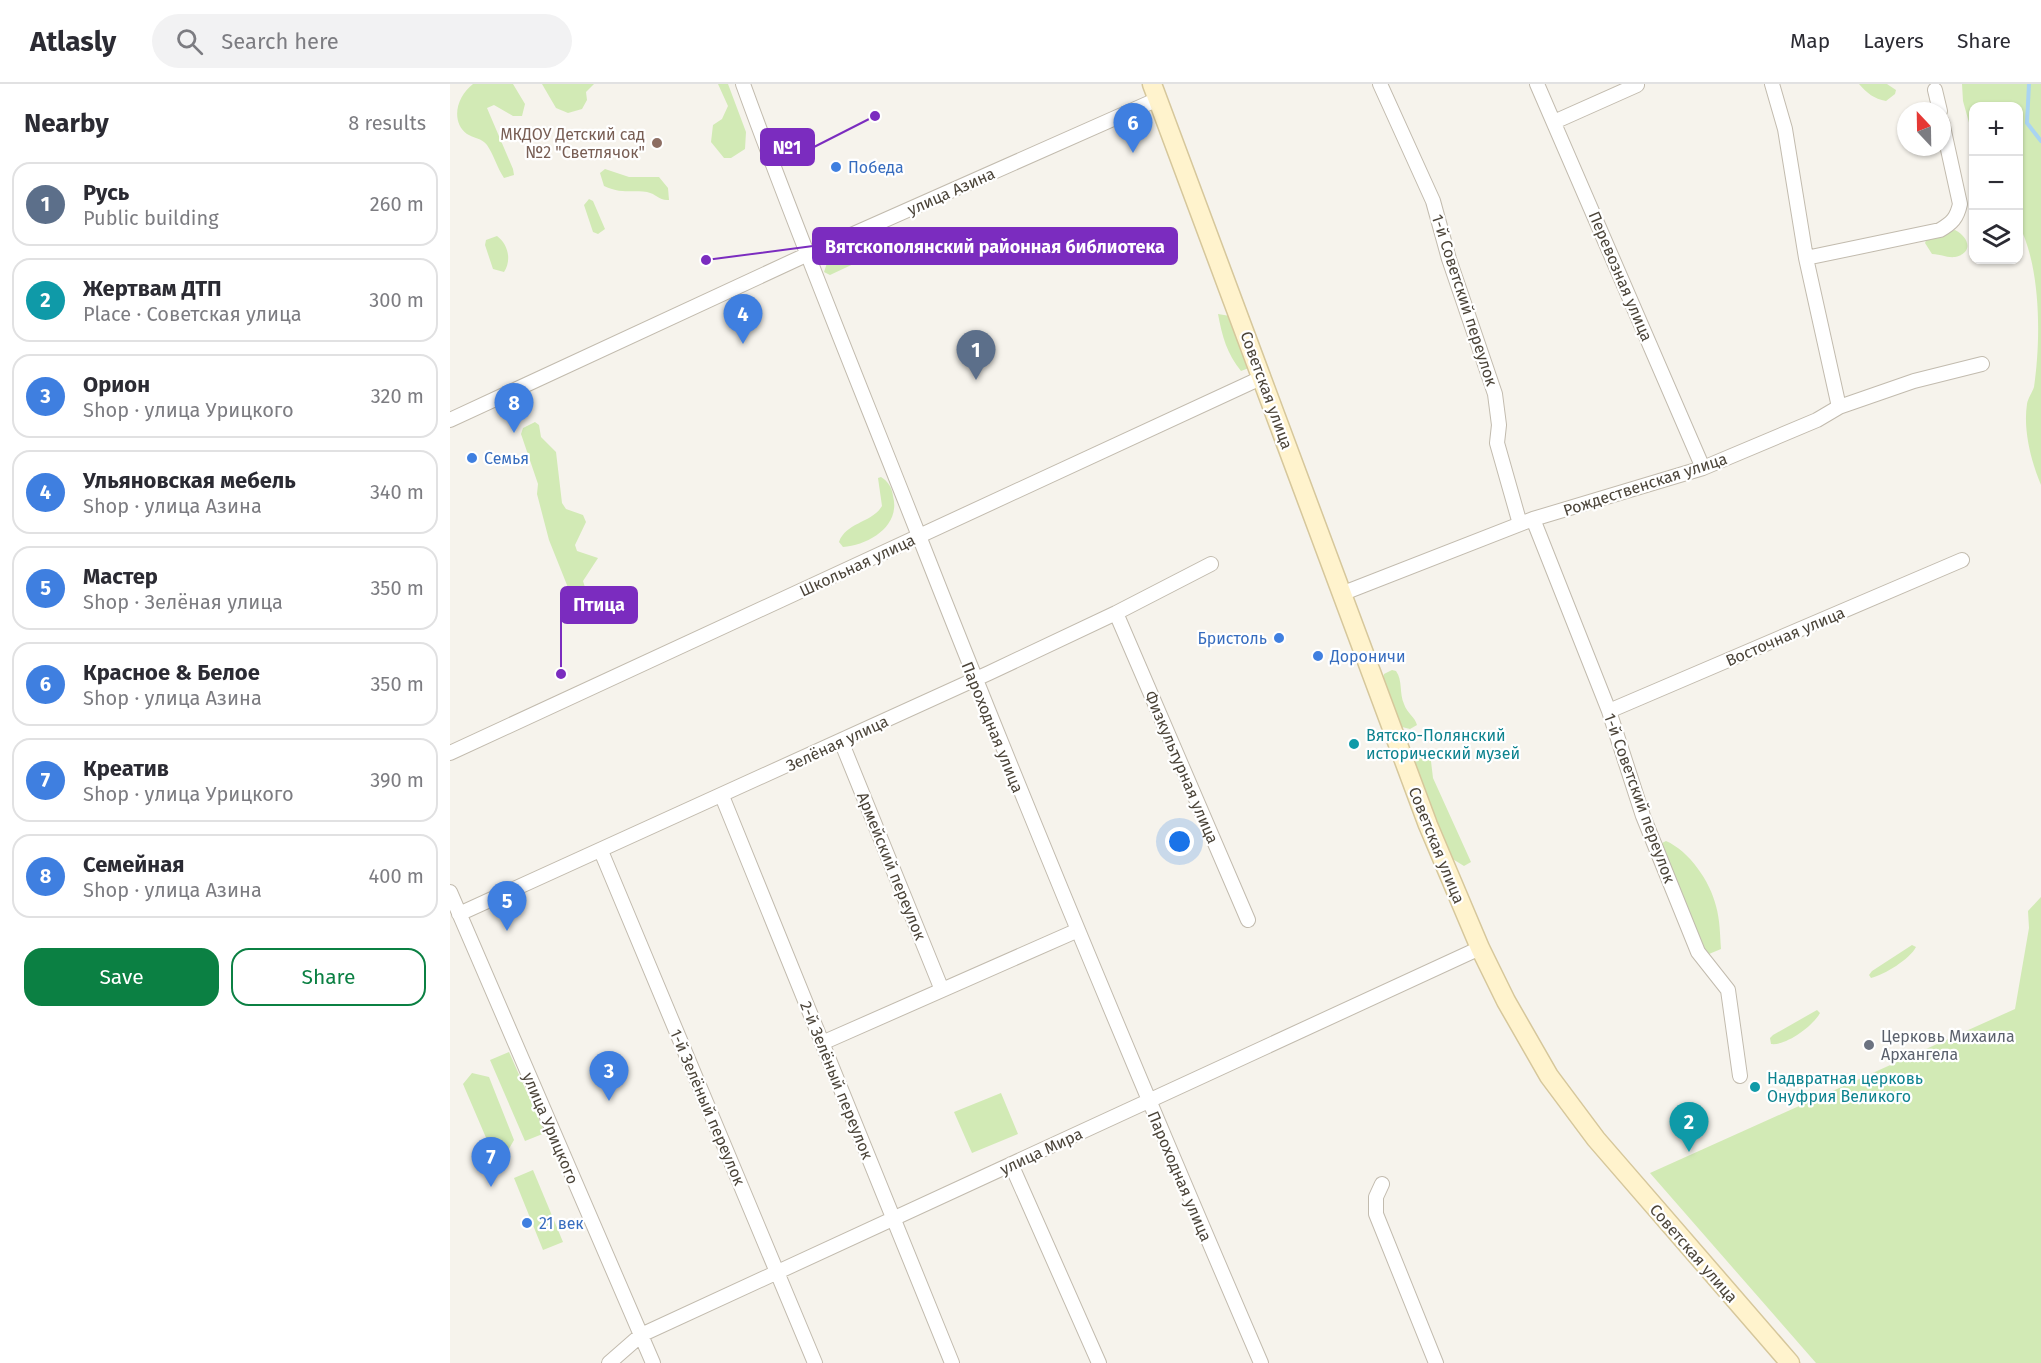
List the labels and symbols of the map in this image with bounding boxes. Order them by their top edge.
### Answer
north arrow [1897,102,1951,156]
pin: 6 [1114,104,1152,153]
place label: МКДОУ Детский сад №2 "Светлячок" [500,125,645,162]
callout: №1 [761,129,814,165]
marker: МКДОУ Детский сад №2 "Светлячок" [650,136,664,150]
text: №1 [773,137,801,159]
place label: Победа [848,158,904,177]
marker: Победа [829,160,843,174]
street label: улица Азина [905,164,998,219]
street label: Перевозная улица [1585,208,1657,344]
street label: 1-й Советский переулок [1428,212,1502,389]
callout: Вятскополянский районная библиотека [813,228,1177,264]
text: Вятскополянский районная библиотека [825,236,1165,258]
pin: 4 [724,294,762,344]
street label: Советская улица [1236,329,1297,452]
pin: 1 [956,330,996,380]
pin: 8 [494,384,534,433]
place label: Семья [484,449,529,468]
street label: Рождественская улица [1561,449,1730,520]
marker: Семья [465,451,479,465]
street label: Школьная улица [796,530,918,601]
callout: Птица [561,587,637,623]
text: Птица [573,594,625,616]
street label: Восточная улица [1723,603,1848,670]
place label: Бристоль [1198,629,1267,648]
marker: Бристоль [1272,631,1286,645]
place label: Дороничи [1329,647,1406,666]
marker: Дороничи [1311,649,1325,663]
street label: Пароходная улица [958,659,1028,796]
street label: Физкультурная улица [1141,688,1222,846]
street label: Зелёная улица [783,711,891,775]
street label: 1-й Советский переулок [1600,711,1679,886]
place label: Вятско-Полянский исторический музей [1366,726,1520,763]
marker: Вятско-Полянский исторический музей [1347,737,1361,751]
street label: Советская улица [1404,784,1469,906]
street label: Армейский переулок [853,789,930,944]
your location [1165,827,1194,856]
pin: 5 [488,882,526,931]
street label: 2-й Зелёный переулок [796,998,877,1163]
street label: 1-й Зелёный переулок [666,1026,749,1189]
place label: Церковь Михаила Архангела [1881,1027,2015,1064]
marker: Церковь Михаила Архангела [1862,1038,1876,1052]
pin: 3 [590,1052,628,1101]
place label: Надвратная церковь Онуфрия Великого [1767,1069,1923,1106]
street label: улица Урицкого [519,1070,583,1187]
marker: Надвратная церковь Онуфрия Великого [1748,1080,1762,1094]
pin: 2 [1670,1102,1708,1152]
street label: Пароходная улица [1143,1108,1216,1244]
street label: улица Мира [997,1124,1086,1179]
pin: 7 [472,1138,510,1187]
street label: Советская улица [1646,1200,1742,1306]
place label: 21 век [539,1214,584,1233]
marker: 21 век [520,1216,534,1230]

